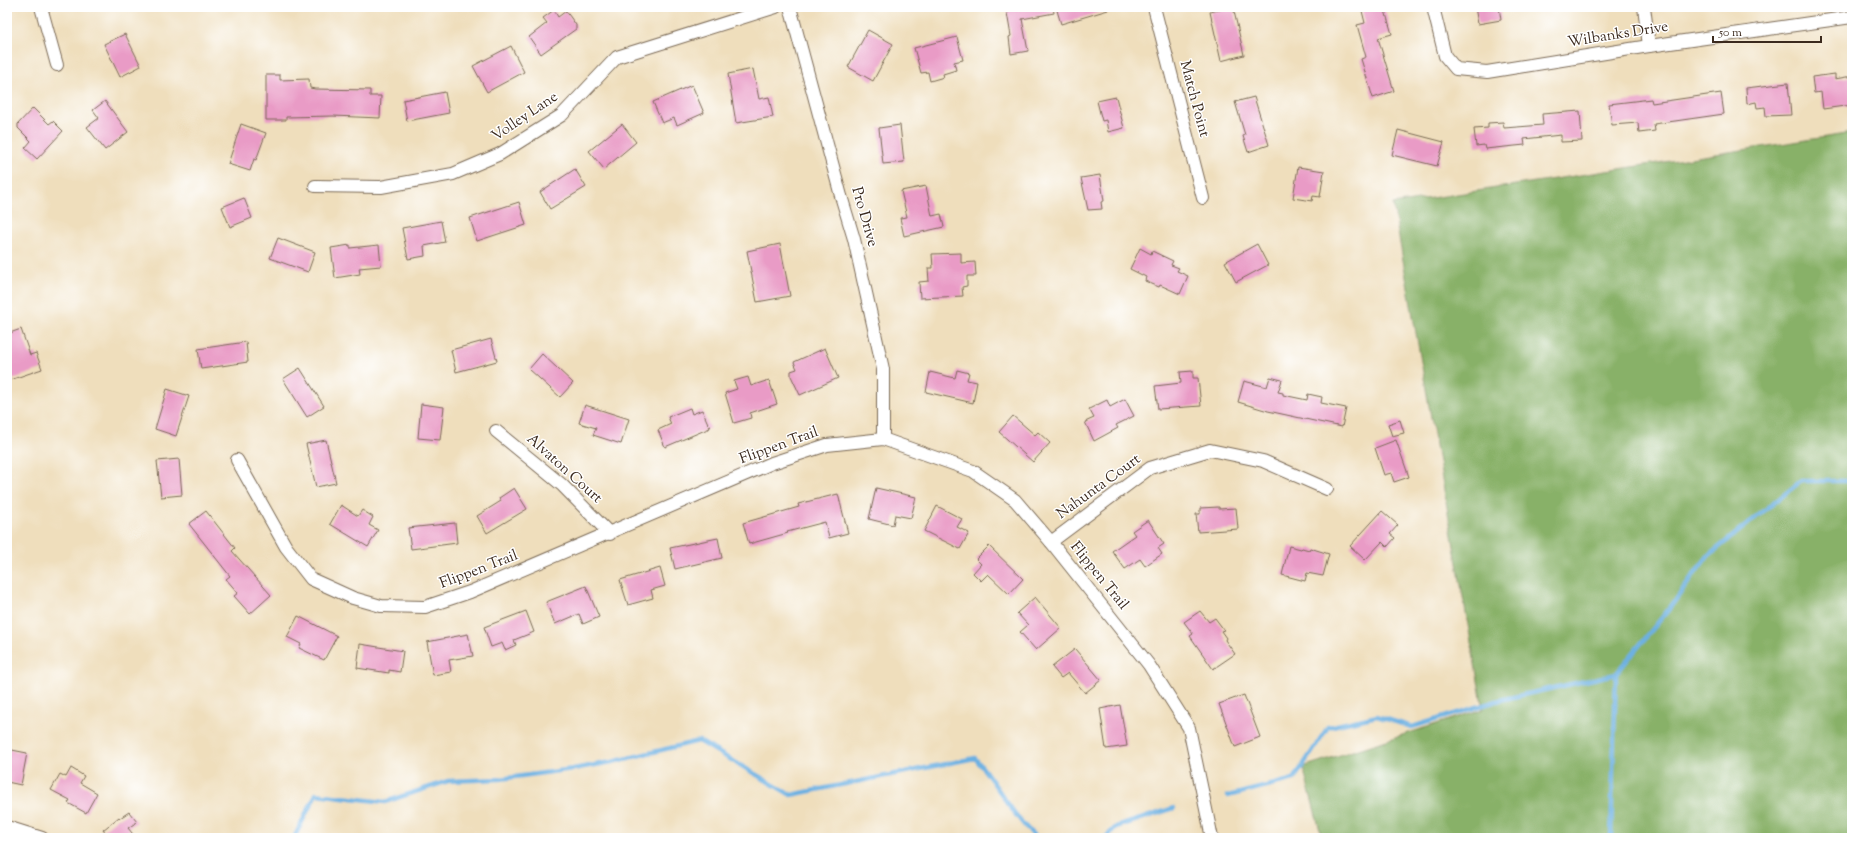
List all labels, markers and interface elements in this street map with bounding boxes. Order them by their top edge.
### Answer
street label: Wilbanks Drive [1566,17,1670,53]
scale bar [1713,18,1821,44]
text: 50 m [1718,24,1742,42]
street label: Match Point [1174,58,1214,140]
street label: Volley Lane [488,87,562,147]
street label: Pro Drive [845,185,883,249]
street label: Flippen Trail [737,422,821,470]
street label: Alvaton Court [521,429,607,509]
street label: Nahunta Court [1053,449,1145,525]
street label: Flippen Trail [1065,537,1133,615]
street label: Flippen Trail [437,545,521,595]

